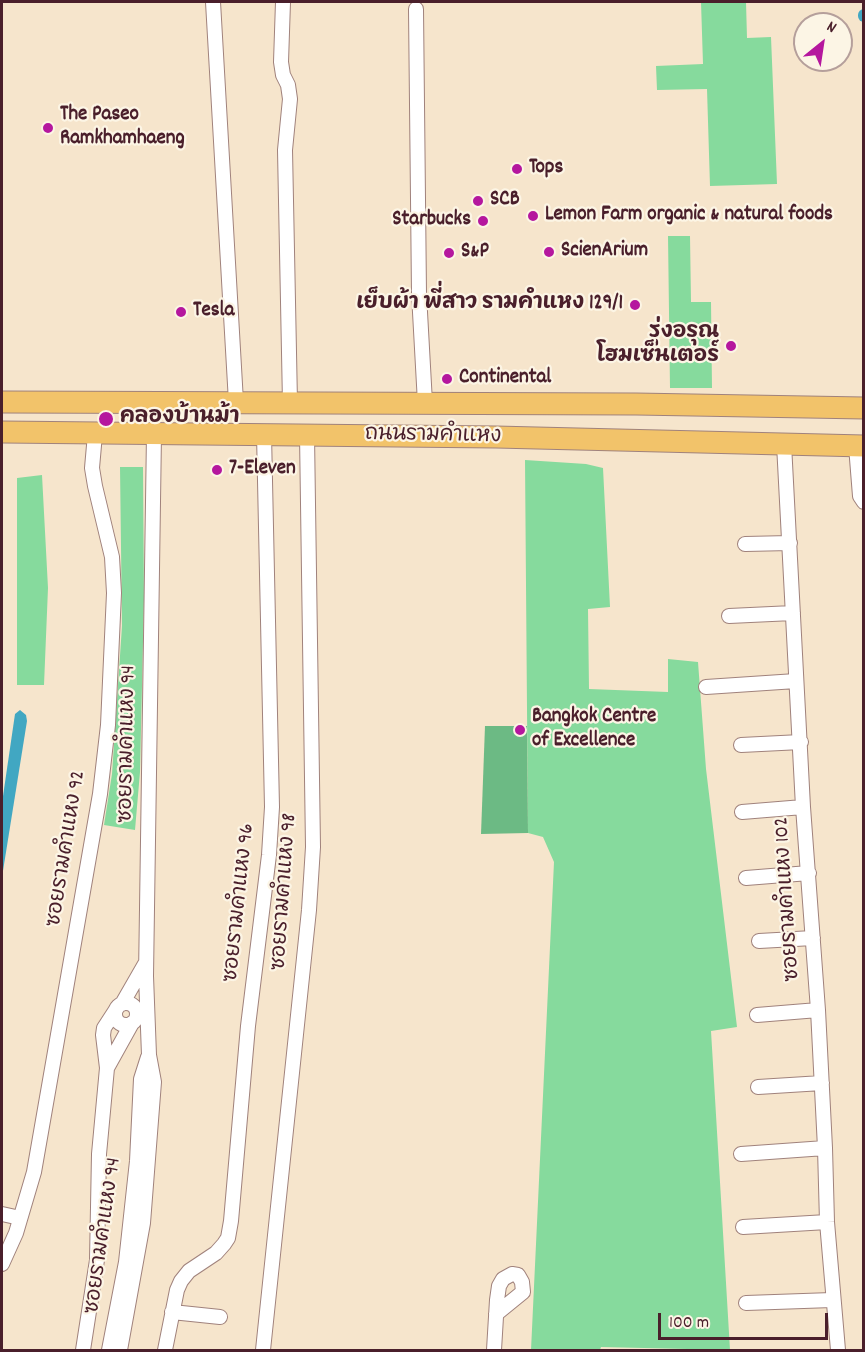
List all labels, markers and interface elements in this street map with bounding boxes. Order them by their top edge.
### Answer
north arrow [793,12,853,72]
text: N [822,16,840,40]
place label: The Paseo Ramkhamhaeng [60,103,185,153]
marker: The Paseo Ramkhamhaeng [41,121,55,135]
place label: Tops [529,156,563,182]
marker: Tops [510,162,524,176]
place label: SCB [490,188,520,214]
marker: SCB [471,194,485,208]
place label: Lemon Farm organic & natural foods [545,203,833,229]
place label: Starbucks [392,208,471,234]
marker: Lemon Farm organic & natural foods [526,209,540,223]
marker: Starbucks [476,214,490,228]
place label: ScienArium [561,239,648,265]
place label: S&P [461,240,489,266]
marker: ScienArium [542,245,556,259]
marker: S&P [442,246,456,260]
place label: เย็บผ้า พี่สาว รามคำแหง 129/1 [356,292,623,318]
marker: เย็บผ้า พี่สาว รามคำแหง 129/1 [628,298,642,312]
place label: Tesla [193,299,234,325]
marker: Tesla [174,305,188,319]
place label: รุ่งอรุณ โฮมเซ็นเตอร์ [596,321,719,371]
marker: รุ่งอรุณ โฮมเซ็นเตอร์ [724,339,738,353]
place label: Continental [459,366,551,392]
marker: Continental [440,372,454,386]
place label: คลองบ้านม้า [120,406,239,432]
marker: คลองบ้านม้า [97,410,115,428]
street label: ถนนรามคำแหง [365,423,501,451]
place label: 7-Eleven [229,457,296,483]
marker: 7-Eleven [210,463,224,477]
street label: ซอยรามคําแหง 94 [115,665,143,823]
place label: Bangkok Centre of Excellence [532,705,656,755]
marker: Bangkok Centre of Excellence [513,723,527,737]
street label: ซอยรามคําแหง 92 [43,769,93,929]
street label: ซอยรามคําแหง 98 [268,813,304,971]
street label: ซอยรามคําแหง 102 [771,816,807,982]
street label: ซอยรามคําแหง 96 [220,822,262,984]
street label: ซอยรามคําแหง 94 [82,1156,128,1316]
scale bar [661,1301,830,1339]
text: 100 m [669,1311,709,1336]

